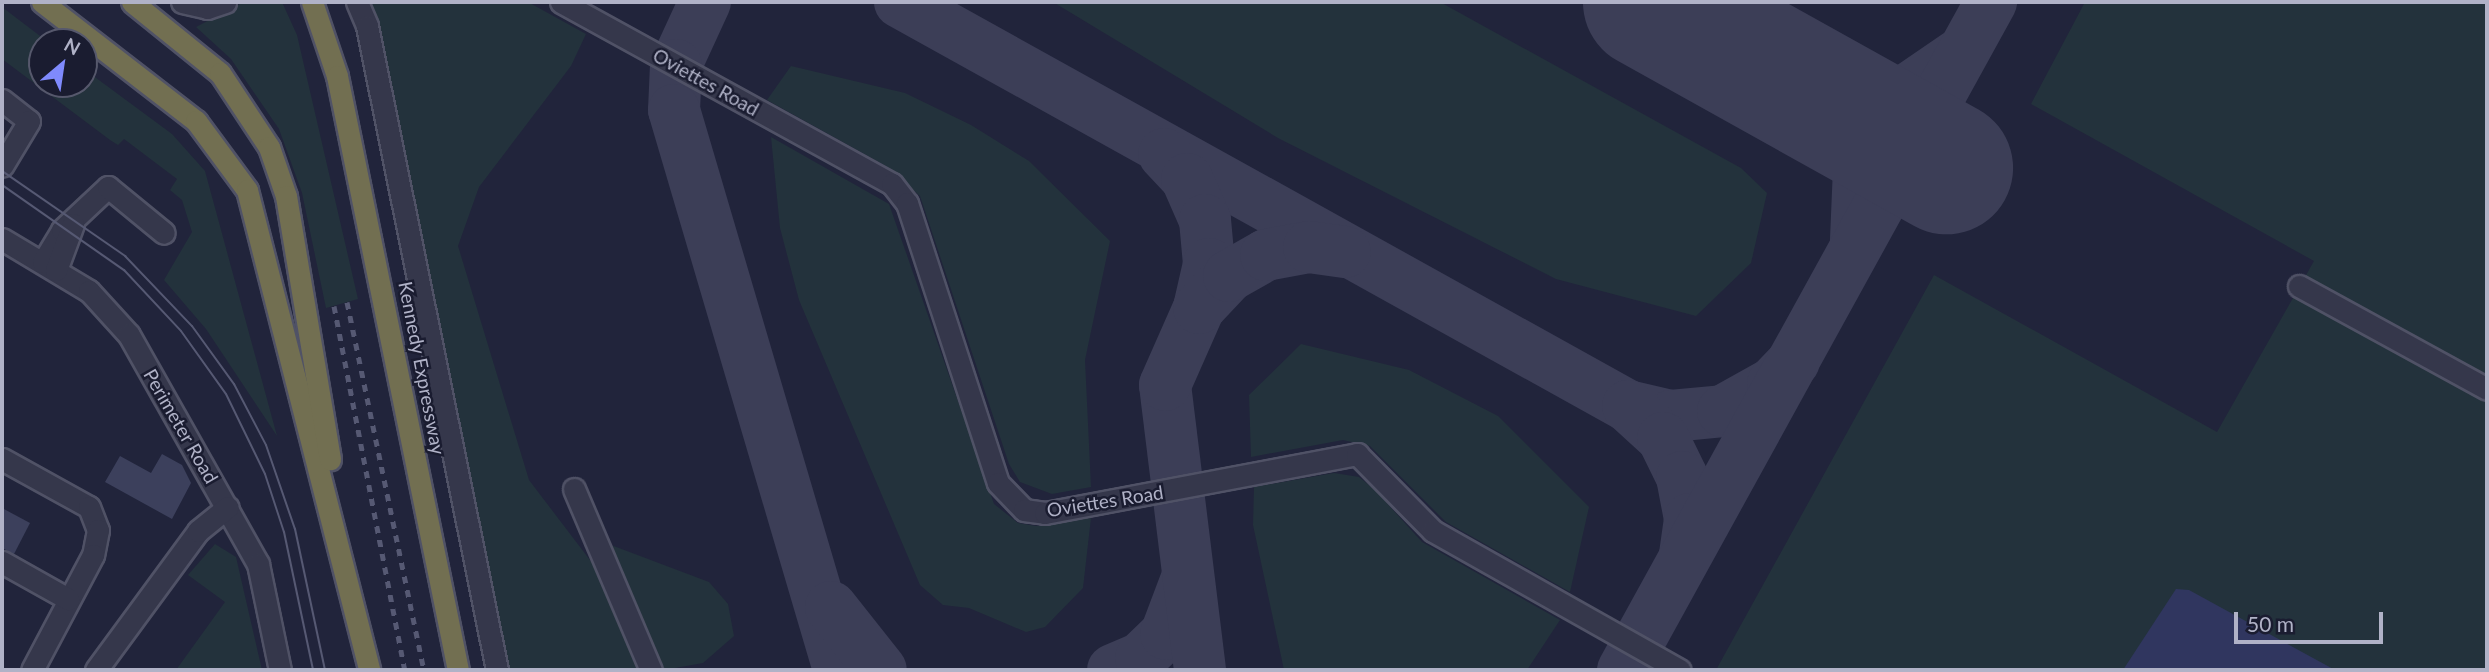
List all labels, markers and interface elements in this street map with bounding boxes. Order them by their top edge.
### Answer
north arrow [28,28,98,98]
text: N [60,32,84,60]
street label: Oviettes Road [649,43,763,121]
street label: Kennedy Expressway [394,279,450,457]
street label: Perimeter Road [139,365,223,487]
street label: Oviettes Road [1045,481,1165,521]
scale bar [2237,598,2386,642]
text: 50 m [2247,611,2294,636]

